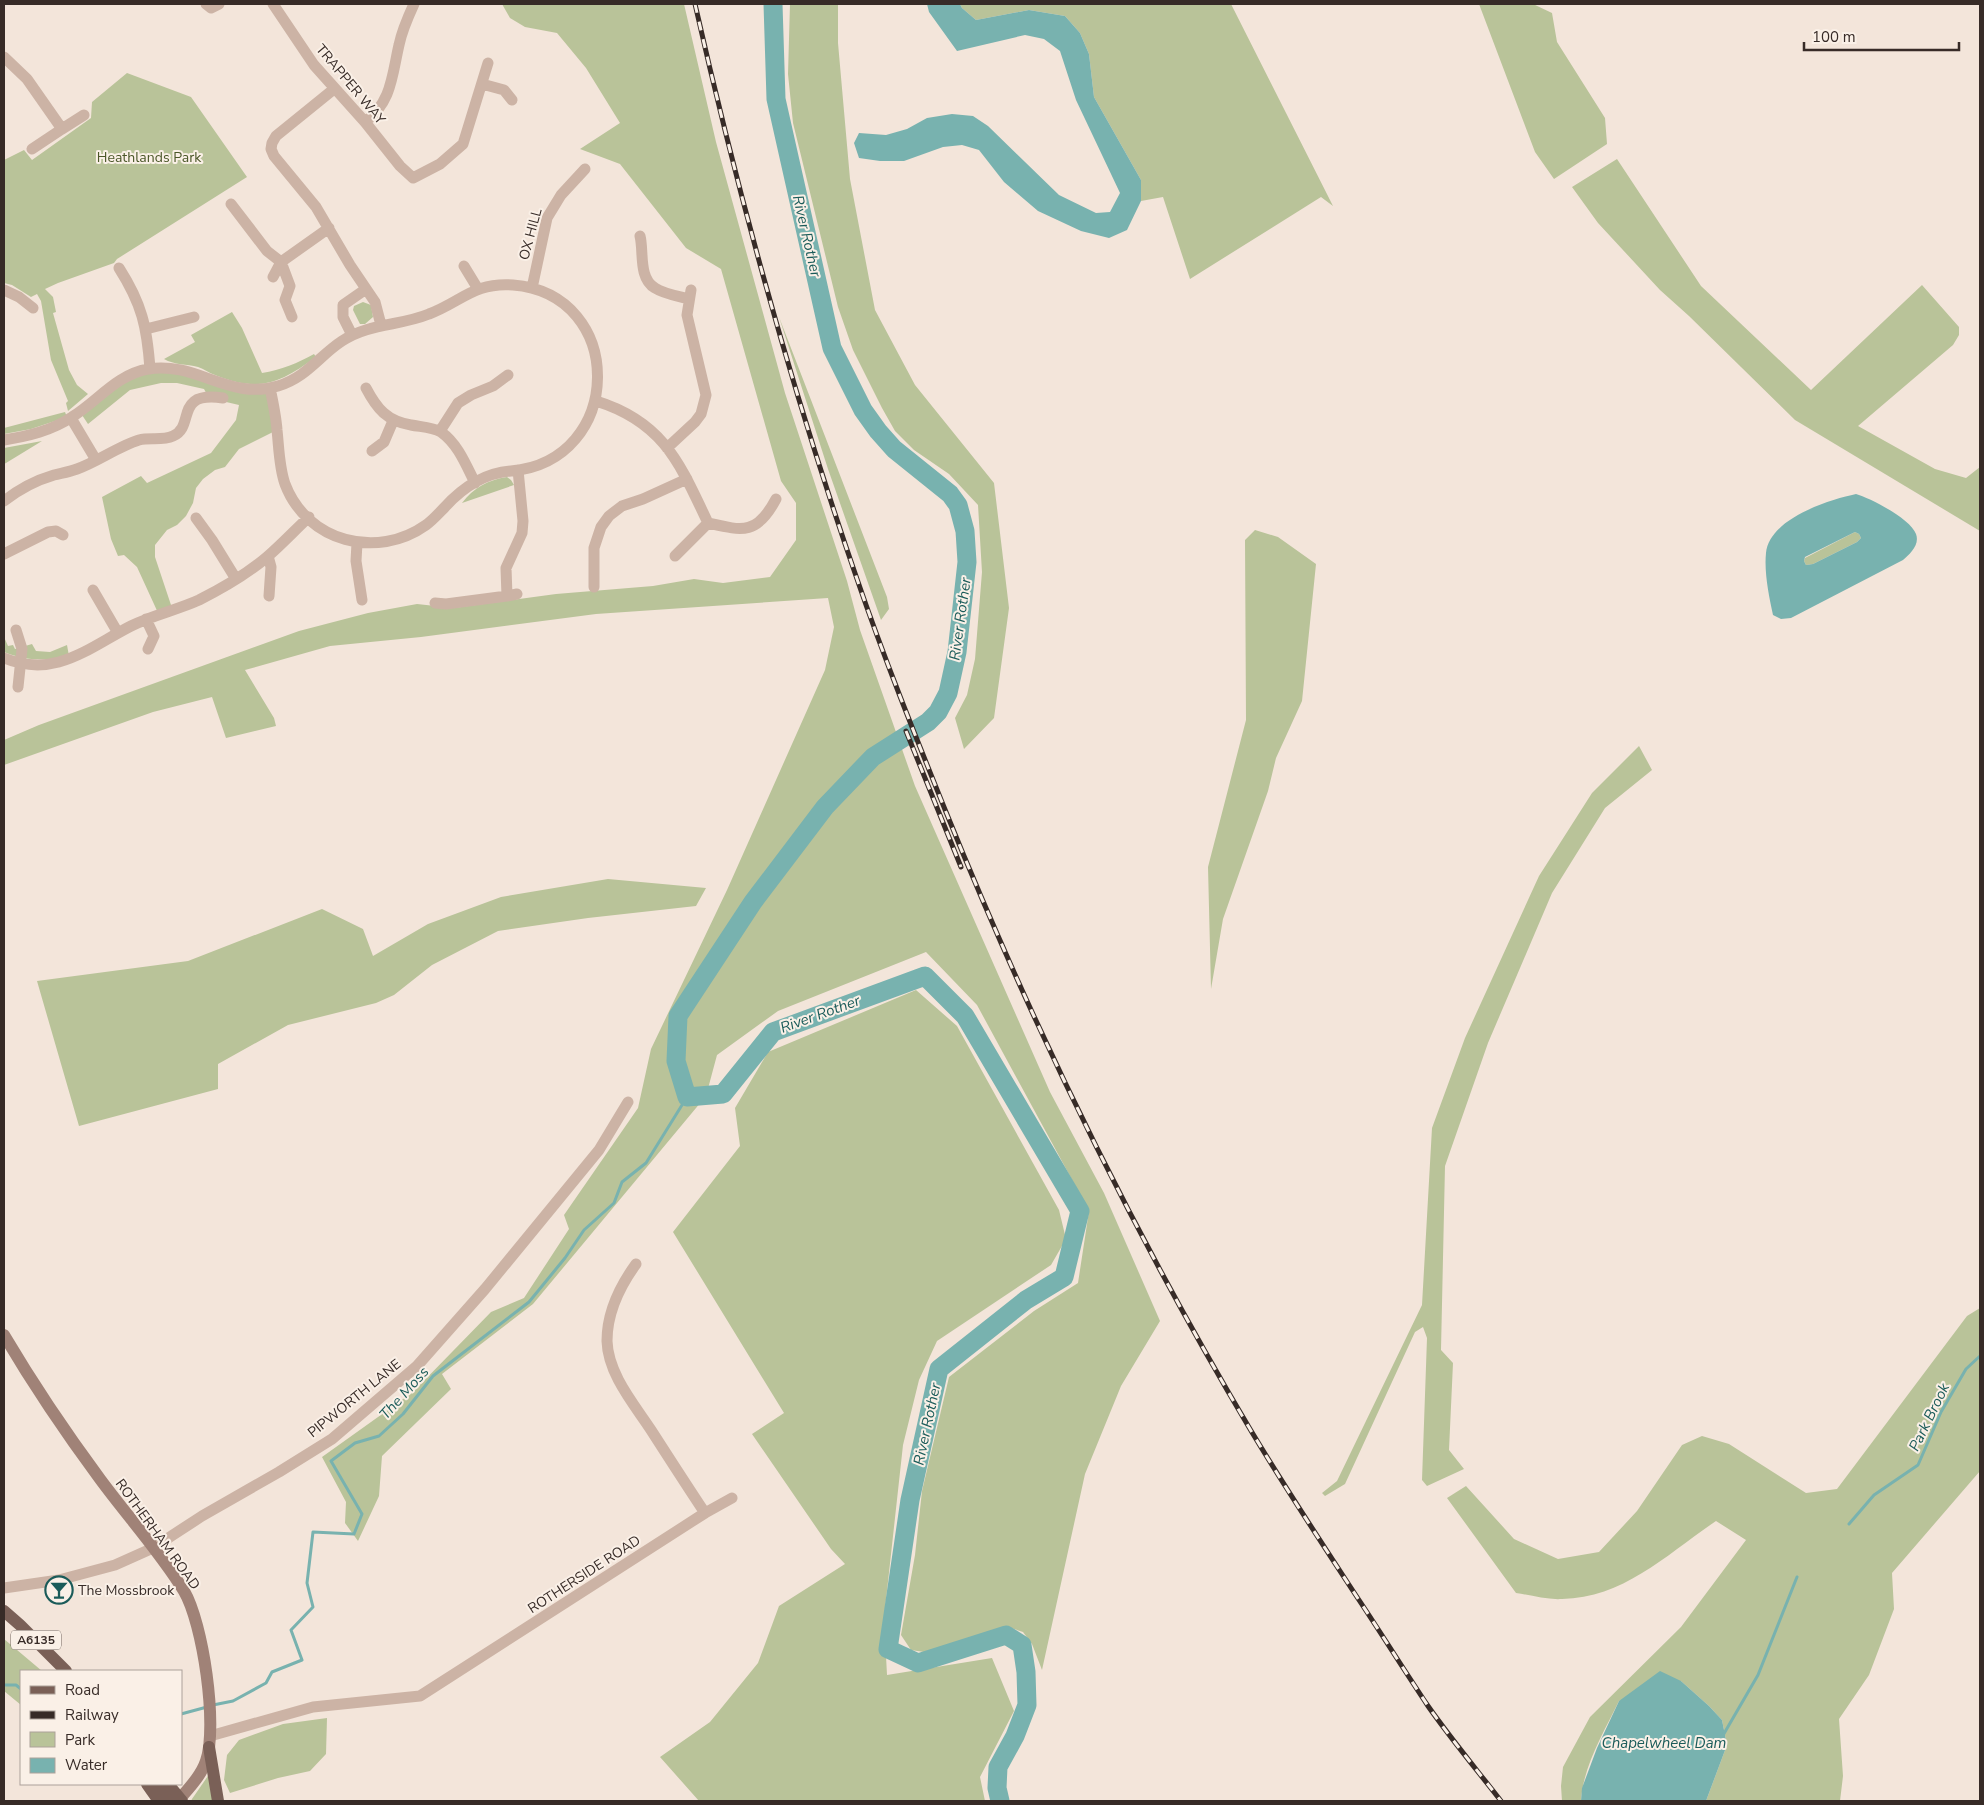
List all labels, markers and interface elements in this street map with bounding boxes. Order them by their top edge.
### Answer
scale bar [1804,20,1959,52]
text: 100 m [1812,27,1856,47]
street label: TRAPPER WAY [312,40,390,129]
park label: Heathlands Park [97,148,202,167]
water label: River Rother [788,193,826,280]
street label: OX HILL [515,206,547,262]
water label: River Rother [944,576,976,662]
water label: River Rother [777,990,863,1038]
street label: PIPWORTH LANE [304,1355,405,1442]
water label: The Moss [375,1362,433,1424]
water label: Park Brook [1904,1379,1954,1454]
water label: River Rother [909,1380,946,1467]
street label: ROTHERHAM ROAD [111,1475,204,1594]
street label: ROTHERSIDE ROAD [524,1531,644,1618]
bar icon: The Mossbrook [44,1575,74,1605]
place label: The Mossbrook [78,1581,175,1600]
road number: A6135 [11,1630,61,1650]
legend [20,1670,182,1785]
text: Road [65,1680,100,1700]
text: Railway [65,1705,119,1725]
text: Park [65,1730,95,1750]
water label: Chapelwheel Dam [1602,1733,1726,1753]
text: Water [65,1755,108,1775]

